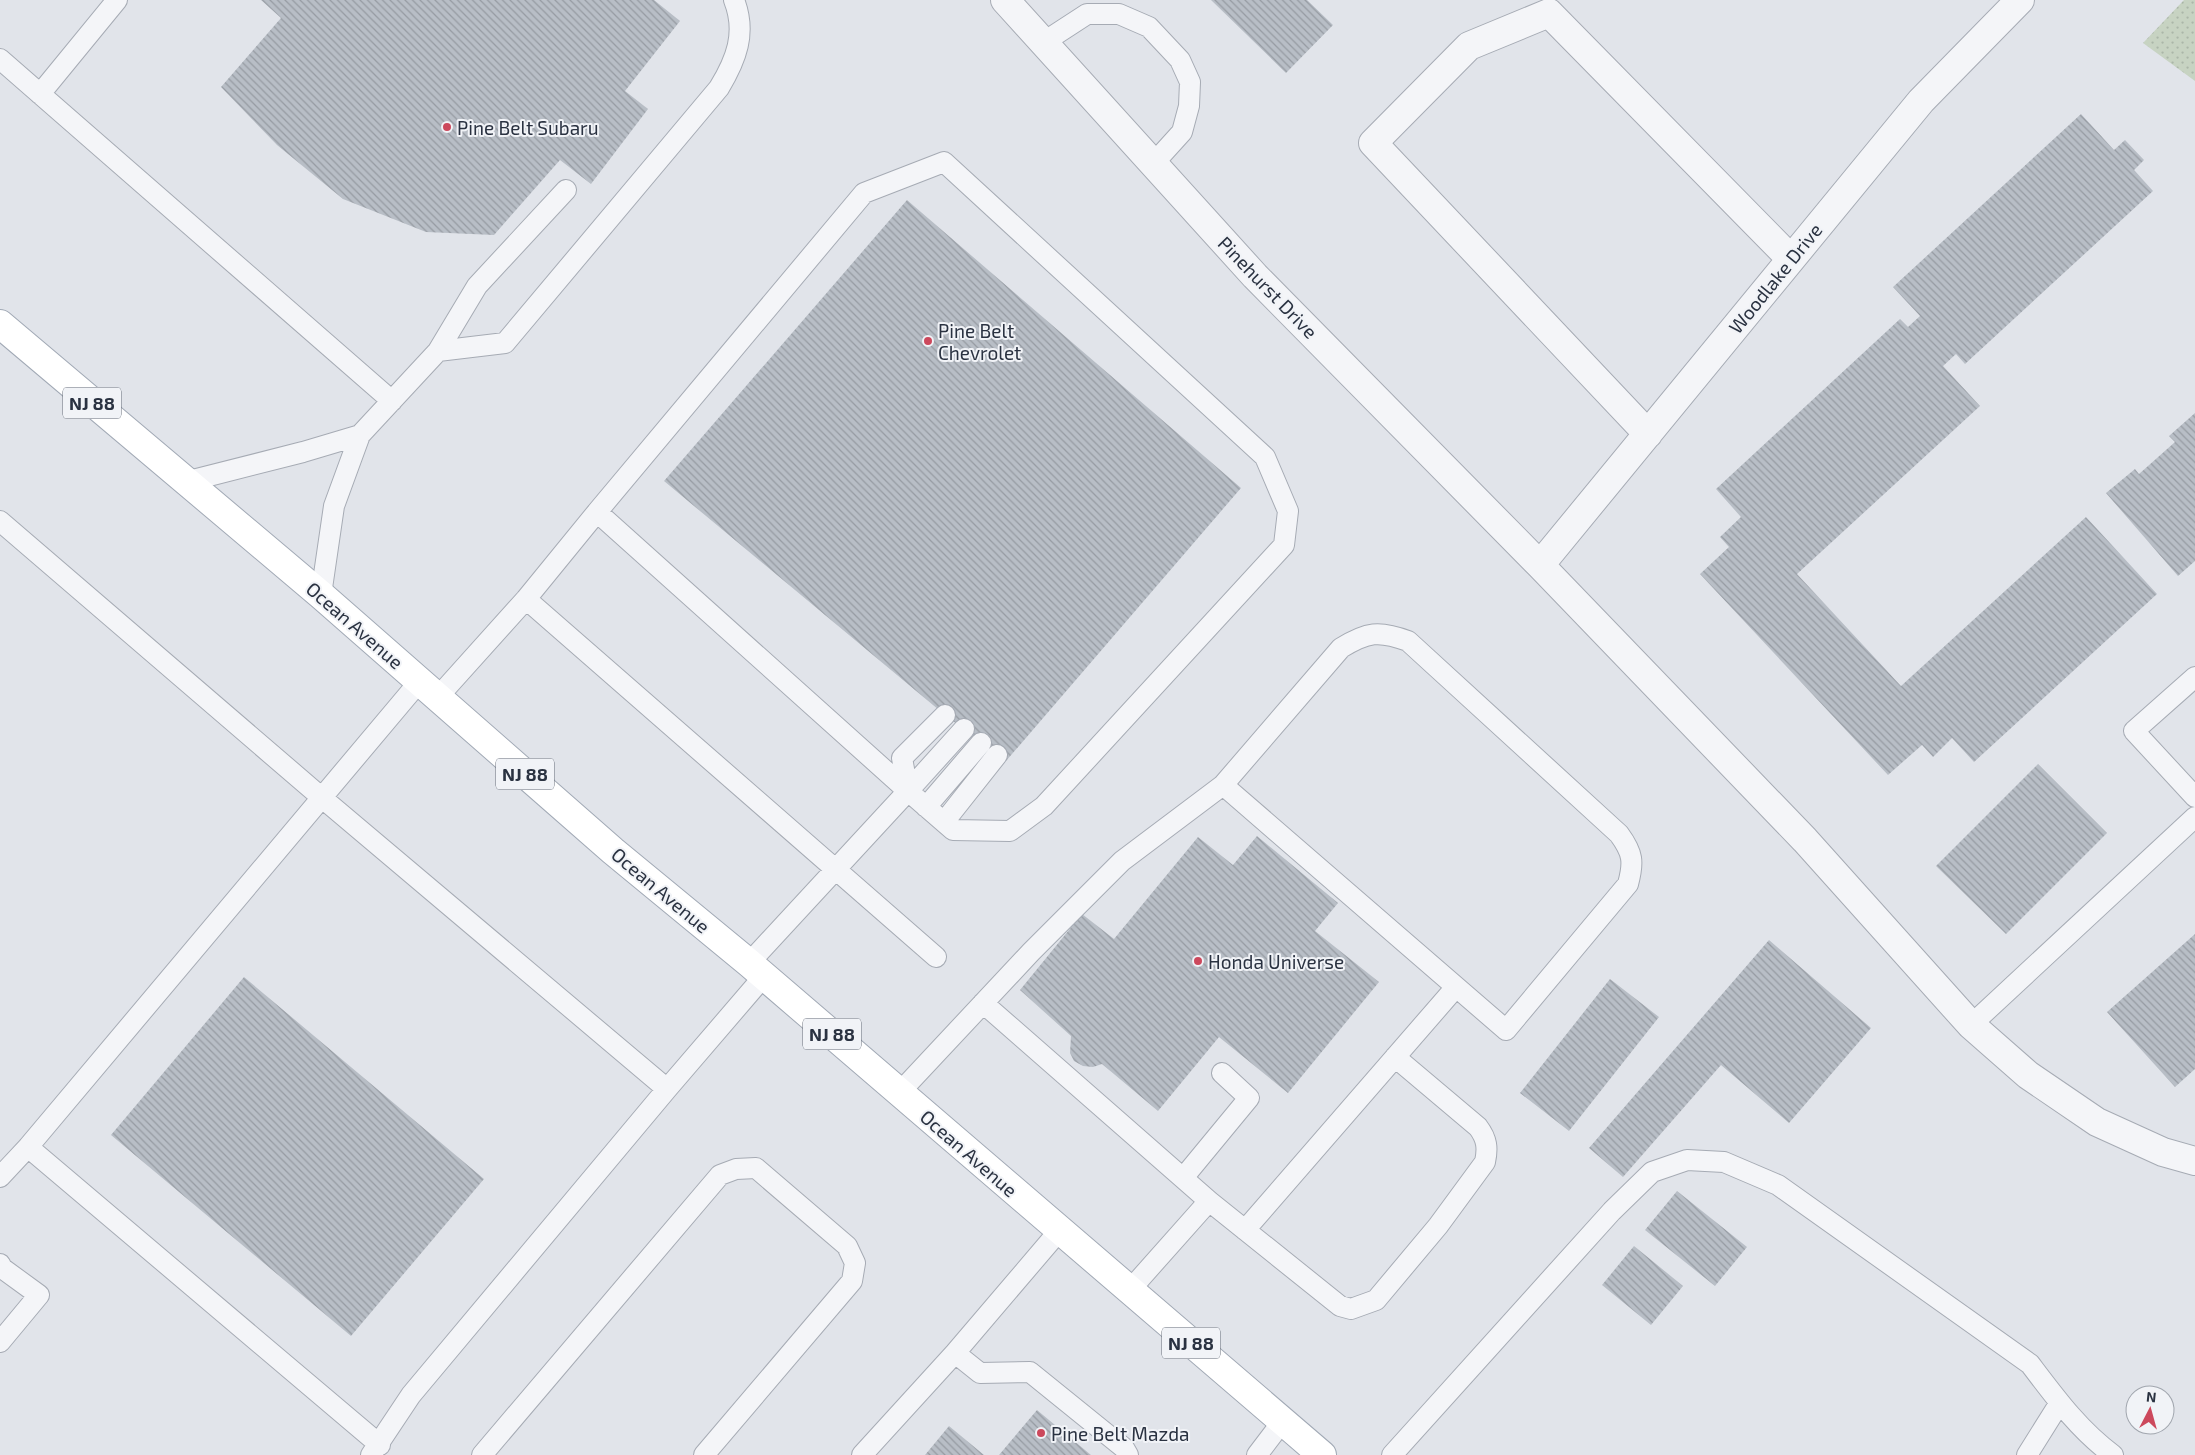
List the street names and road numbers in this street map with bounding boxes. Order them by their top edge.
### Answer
street label: Woodlake Drive [1724,218,1826,338]
street label: Pinehurst Drive [1214,231,1322,343]
road number: NJ 88 [63,388,121,418]
street label: Ocean Avenue [302,577,408,673]
road number: NJ 88 [496,759,554,790]
street label: Ocean Avenue [607,842,715,938]
road number: NJ 88 [803,1019,861,1050]
street label: Ocean Avenue [916,1105,1022,1201]
road number: NJ 88 [1162,1328,1220,1359]

